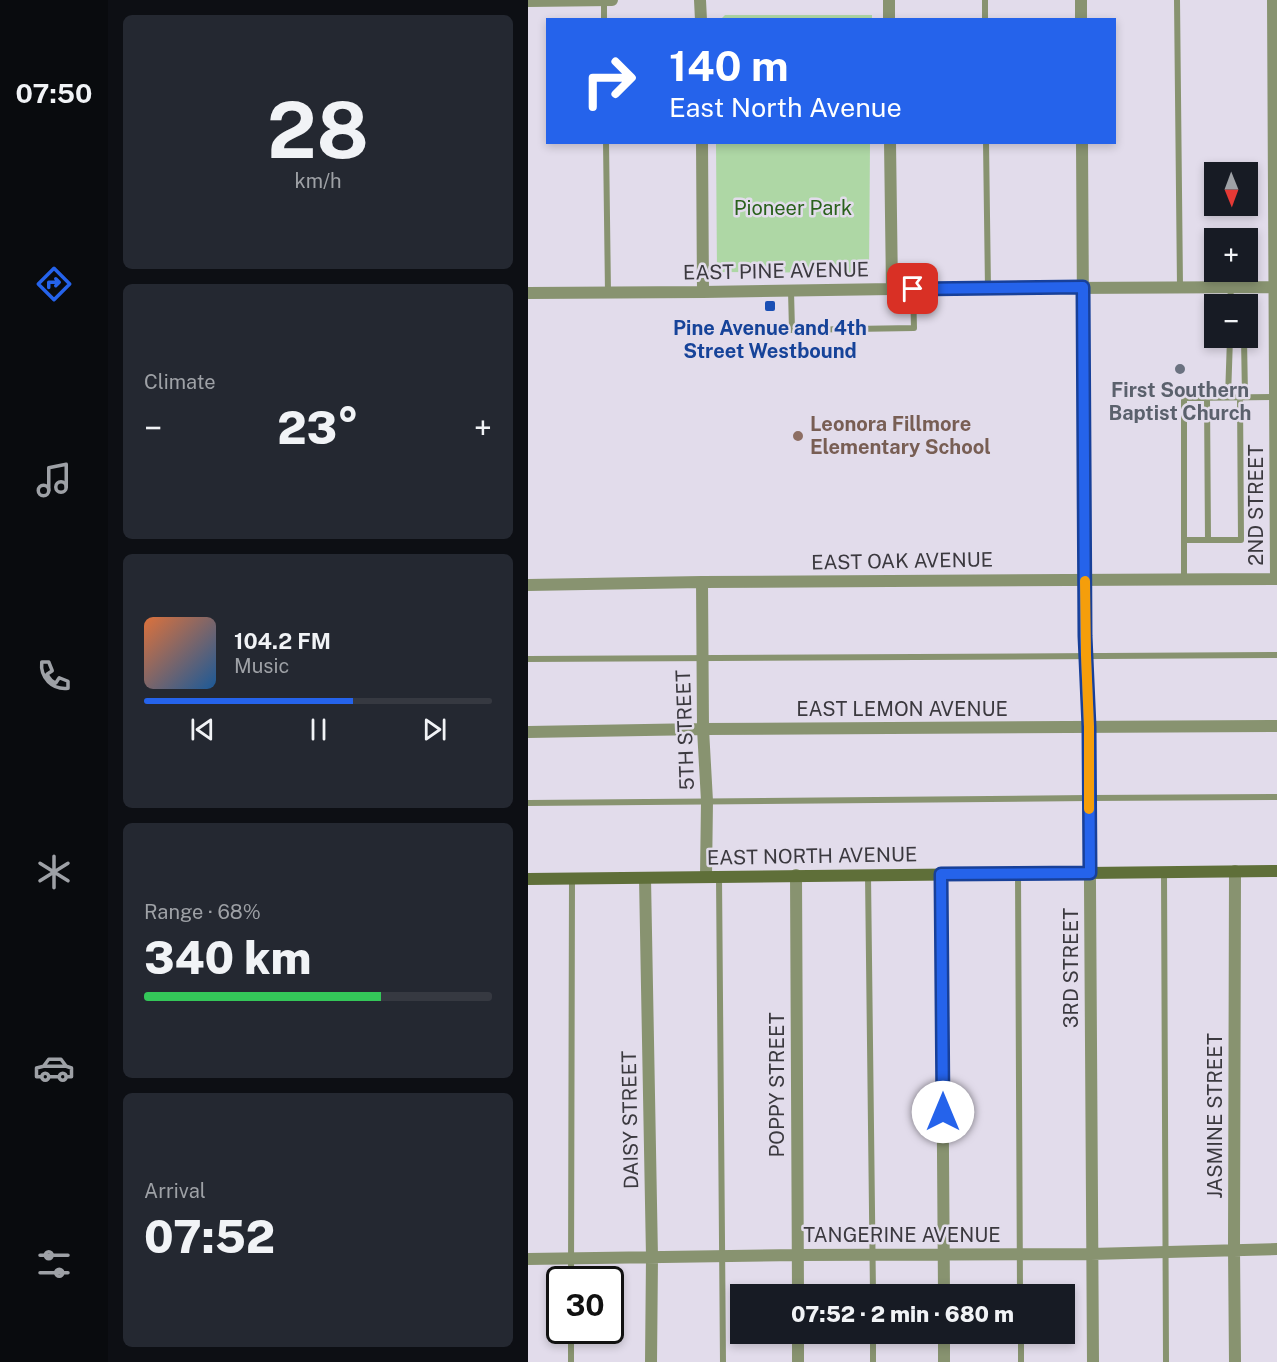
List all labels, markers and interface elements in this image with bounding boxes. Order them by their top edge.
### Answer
text: 140 m [669,41,789,90]
icon: right [570,42,648,120]
text: 07:50 [16,77,92,109]
text: 28 [267,84,369,176]
text: East North Avenue [669,91,902,123]
north arrow [1204,162,1258,216]
map controls [1204,162,1258,348]
text: km/h [294,169,342,193]
park label: Pioneer Park [734,196,852,220]
button: + [1204,228,1258,282]
street label: EAST PINE AVENUE [683,257,869,285]
icon: directions [33,263,75,305]
pin [887,263,938,314]
icon: arrive [896,272,929,305]
button: − [1204,294,1258,348]
marker: Pine Avenue and 4th Street Westbound [763,299,777,313]
place label: Pine Avenue and 4th Street Westbound [673,316,867,363]
marker: First Southern Baptist Church [1173,362,1187,376]
text: Climate [144,370,216,394]
place label: First Southern Baptist Church [1109,378,1251,425]
text: 23° [277,401,359,454]
text: − [144,409,162,447]
text: + [474,409,492,447]
place label: Leonora Fillmore Elementary School [810,412,991,459]
marker: Leonora Fillmore Elementary School [791,429,805,443]
street label: 2ND STREET [1244,444,1268,566]
icon: music [33,459,75,501]
street label: EAST OAK AVENUE [811,547,993,575]
text: 104.2 FM [234,628,331,654]
text: Music [234,654,289,678]
icon: phone [33,655,75,697]
street label: 5TH STREET [671,669,699,791]
street label: EAST LEMON AVENUE [796,697,1008,721]
icon: previous [186,713,219,746]
icon: pause [302,713,335,746]
icon: next [418,713,451,746]
street label: EAST NORTH AVENUE [707,842,917,870]
icon: climate [33,851,75,893]
text: Range · 68% [144,900,261,924]
street label: 3RD STREET [1059,908,1083,1028]
text: 340 km [144,931,311,984]
street label: POPPY STREET [765,1012,789,1158]
street label: JASMINE STREET [1203,1033,1227,1199]
icon: car [33,1047,75,1089]
street label: DAISY STREET [617,1050,643,1189]
position arrow [911,1080,975,1144]
text: Arrival [144,1179,206,1203]
text: 07:52 [144,1210,275,1263]
street label: TANGERINE AVENUE [803,1223,1001,1247]
icon: filters [33,1243,75,1285]
speed limit sign: 30 [546,1266,624,1344]
text: 07:52 · 2 min · 680 m [791,1301,1014,1327]

